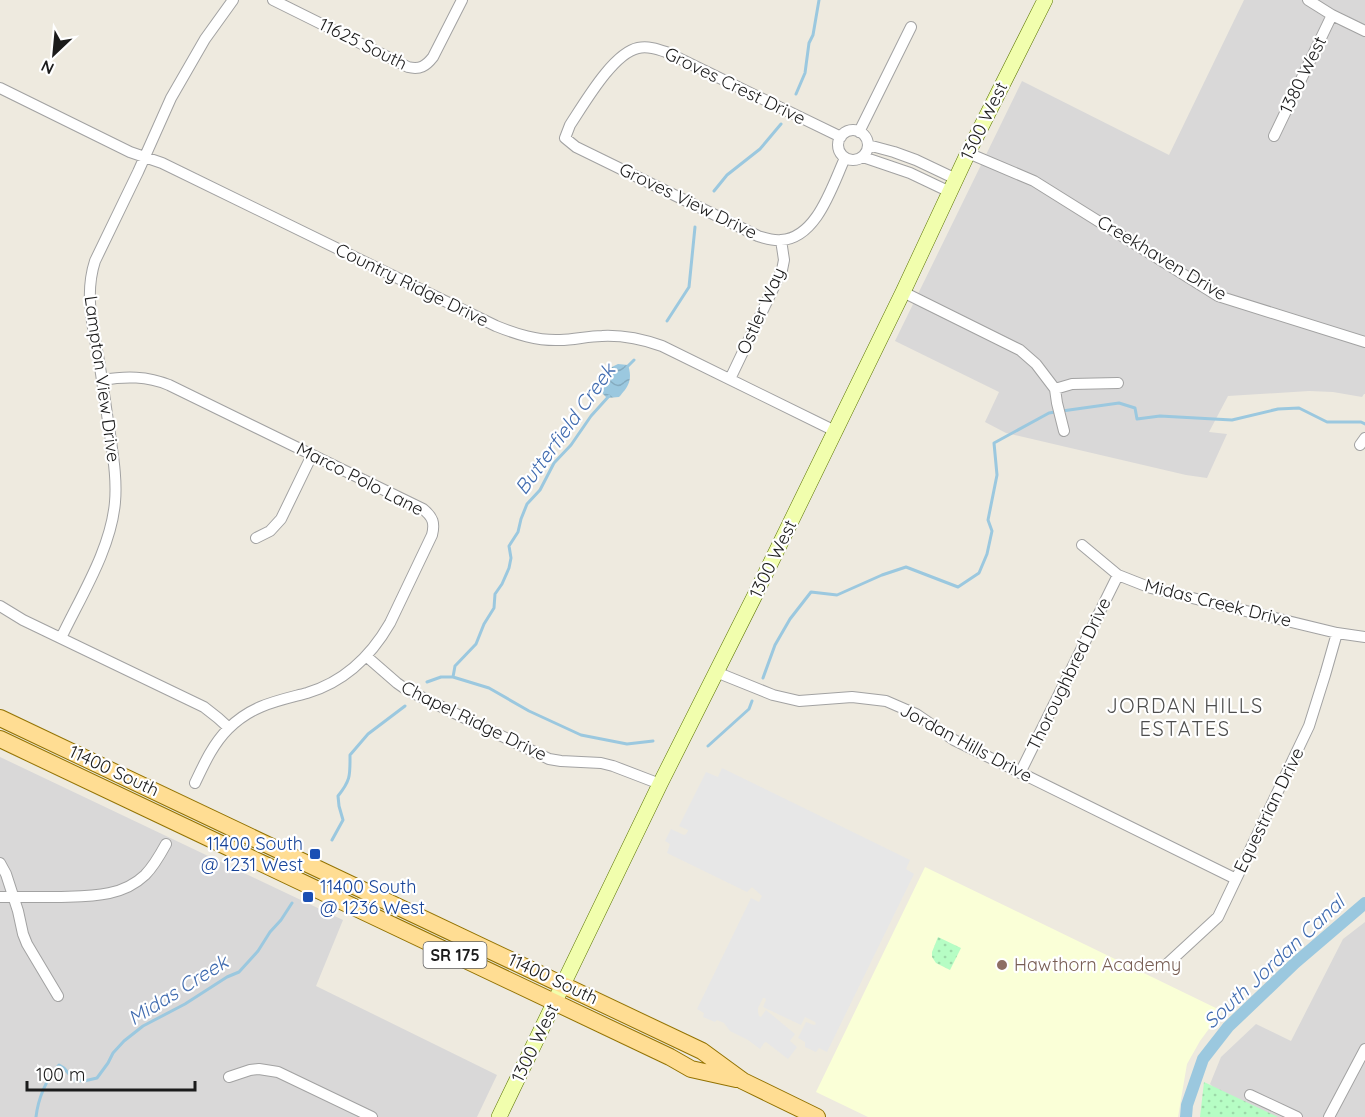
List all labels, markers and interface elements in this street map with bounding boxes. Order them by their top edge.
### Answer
street label: 11625 South [315,12,411,75]
north arrow [24,24,84,84]
street label: 1380 West [1274,32,1331,117]
street label: Groves Crest Drive [661,41,809,130]
text: N [38,56,57,79]
street label: 1300 West [955,78,1012,164]
street label: Groves View Drive [616,157,761,244]
street label: Creekhaven Drive [1093,210,1231,305]
street label: Country Ridge Drive [332,237,493,332]
street label: Ostler Way [731,264,790,358]
street label: Lampton View Drive [79,294,126,464]
water label: Butterfield Creek [509,357,622,499]
street label: Marco Polo Lane [293,437,428,521]
street label: 1300 West [744,516,801,602]
street label: Midas Creek Drive [1142,573,1294,632]
street label: Thoroughbred Drive [1021,593,1116,754]
street label: Chapel Ridge Drive [398,675,551,766]
district label: JORDAN HILLS ESTATES [1106,693,1264,741]
street label: Jordan Hills Drive [896,698,1036,787]
street label: 11400 South [66,740,163,801]
street label: Equestrian Drive [1228,743,1309,876]
place label: 11400 South @ 1231 West [201,832,303,876]
marker: 11400 South @ 1231 West [308,847,322,861]
place label: 11400 South @ 1236 West [320,875,425,919]
water label: South Jordan Canal [1198,888,1351,1033]
marker: 11400 South @ 1236 West [301,890,315,904]
road number: SR 175 [424,942,486,968]
water label: Midas Creek [123,948,234,1030]
street label: 11400 South [505,948,602,1009]
place label: Hawthorn Academy [1014,953,1181,976]
marker: Hawthorn Academy [995,958,1009,972]
street label: 1300 West [506,1000,563,1086]
scale bar [27,1054,195,1092]
text: 100 m [36,1063,85,1086]

